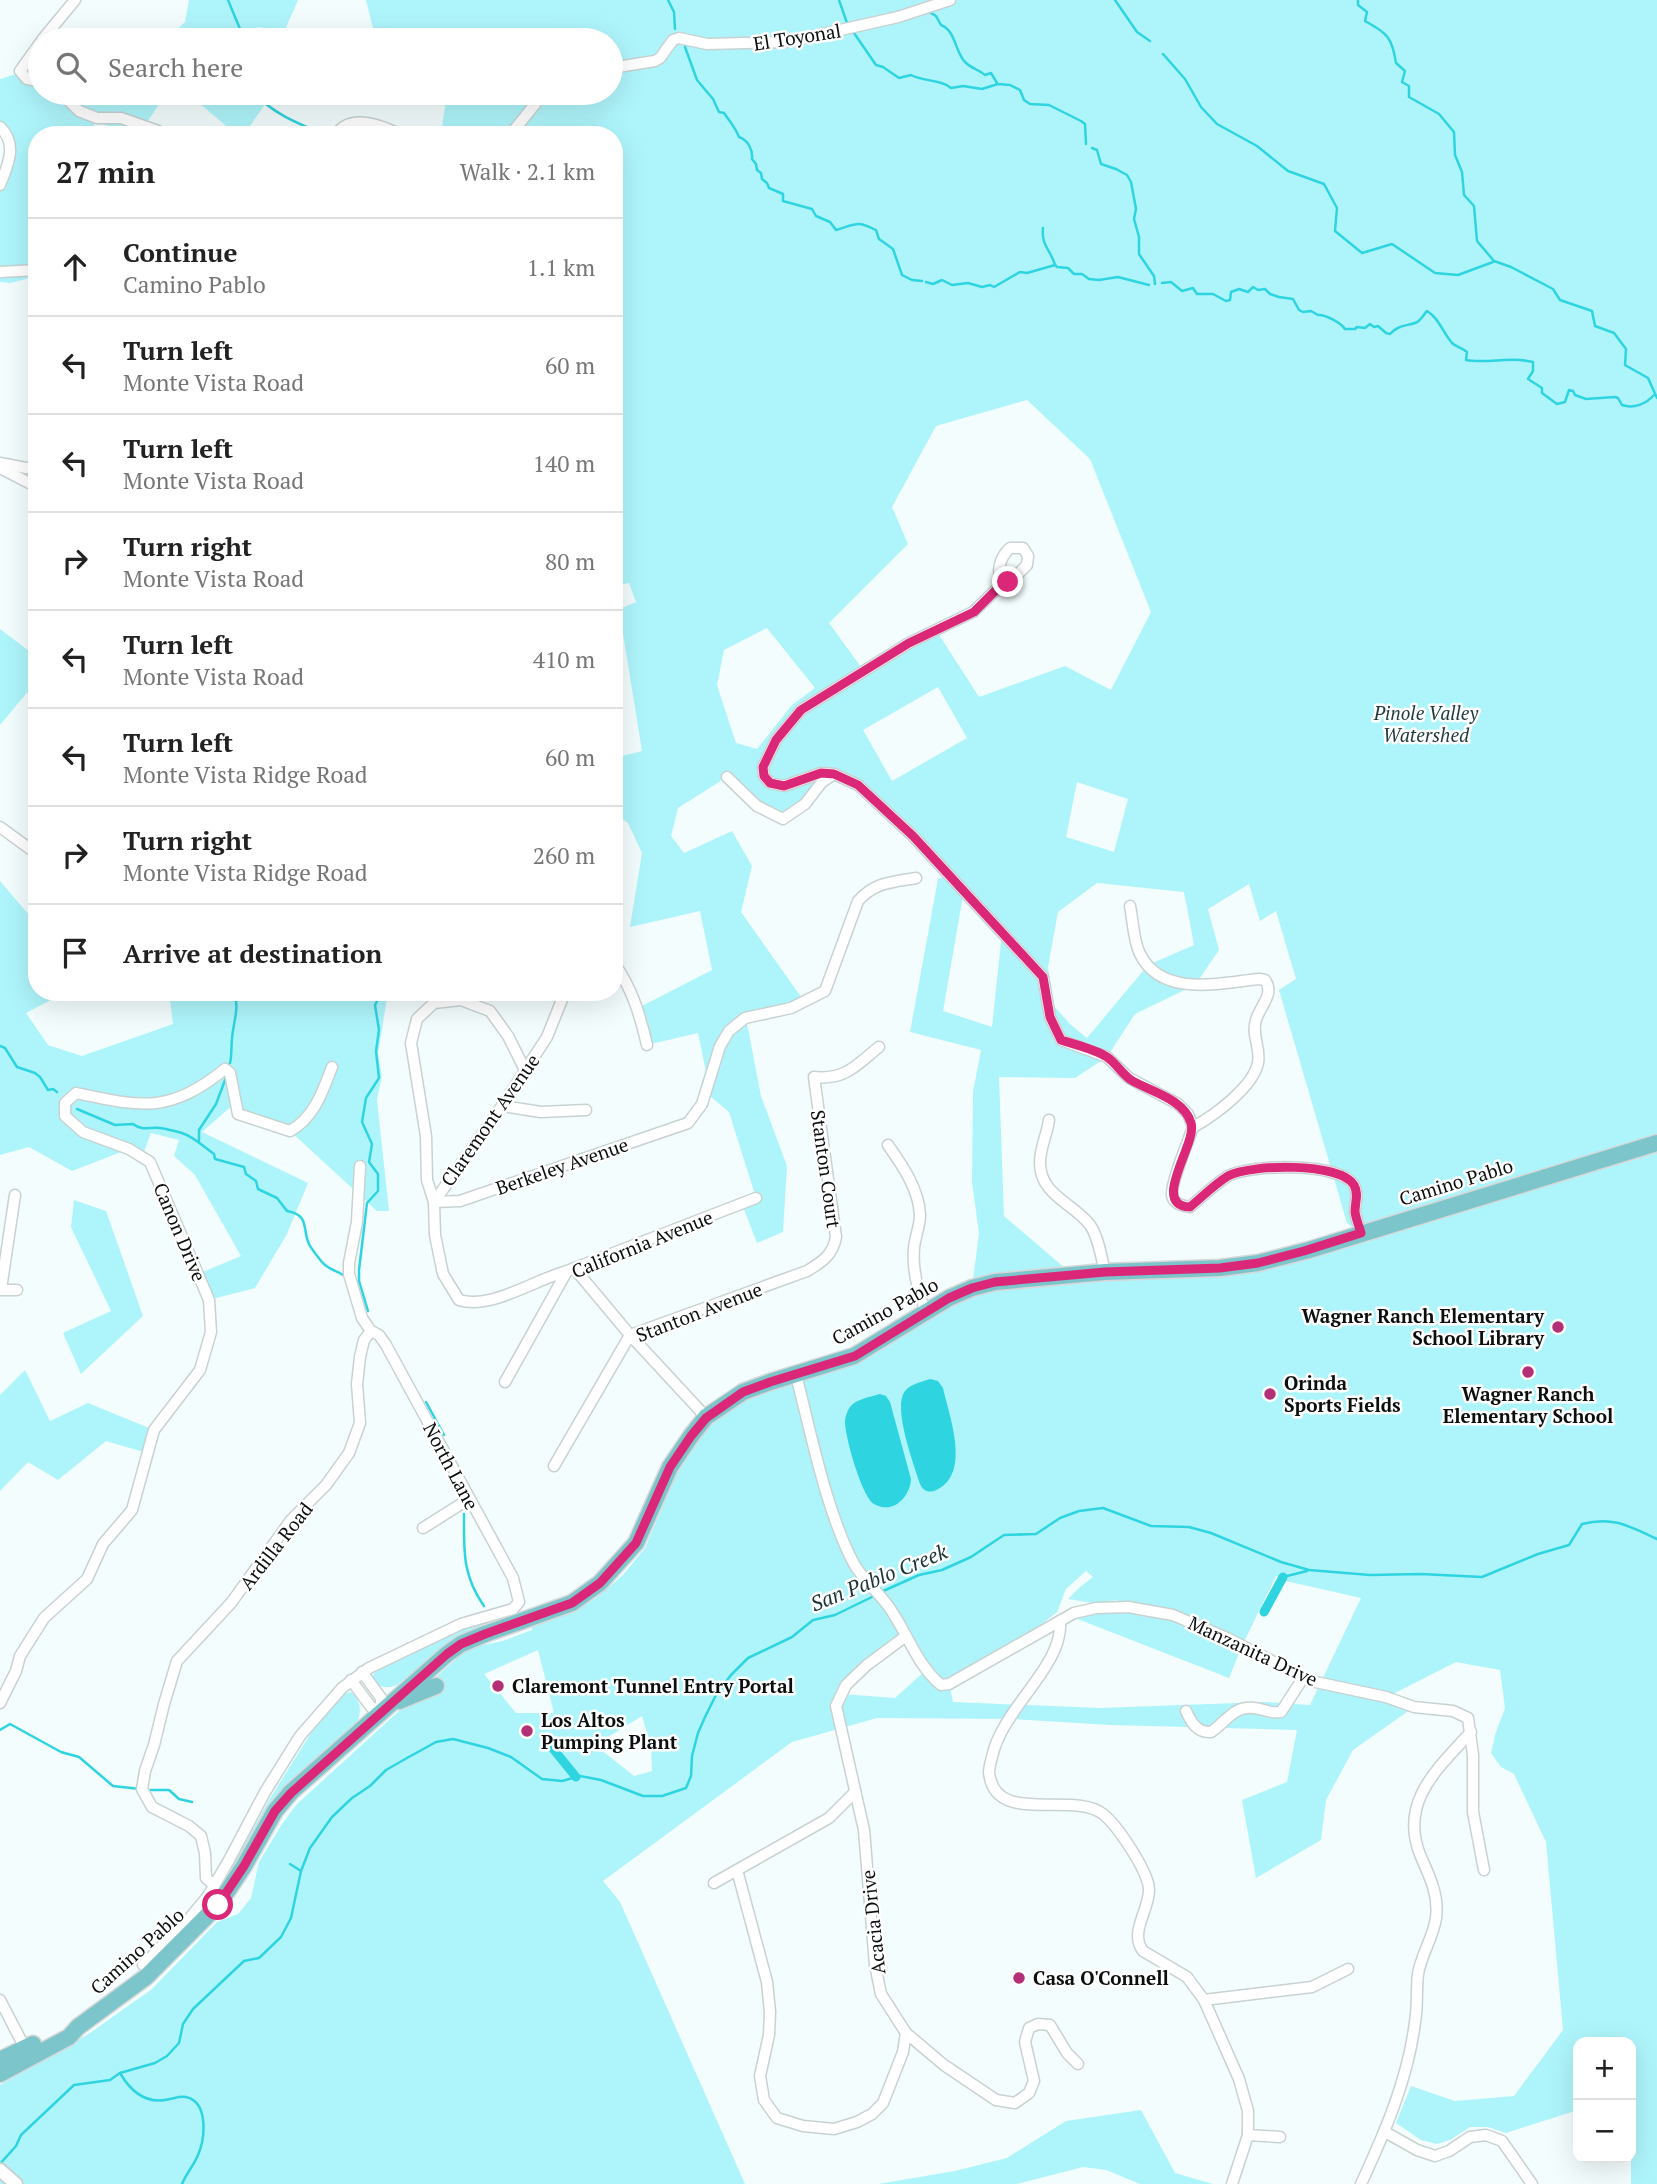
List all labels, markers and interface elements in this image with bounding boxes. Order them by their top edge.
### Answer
street label: El Toyonal [751,17,843,56]
search box [28,28,623,105]
icon: search [52,48,90,86]
text: Search here [108,50,243,84]
text: 27 min [56,152,155,192]
text: Walk · 2.1 km [460,156,595,187]
text: Continue [123,235,237,269]
icon: ahead [56,248,94,286]
text: 1.1 km [527,252,595,283]
text: Camino Pablo [123,269,266,300]
text: Turn left [123,333,233,367]
icon: left [56,346,94,384]
text: 60 m [545,350,595,381]
text: Monte Vista Road [123,367,304,398]
text: Turn left [123,431,233,465]
icon: left [56,444,94,482]
text: 140 m [533,448,595,479]
text: Monte Vista Road [123,465,304,496]
text: Turn right [123,529,252,563]
icon: right [56,542,94,580]
text: 80 m [545,546,595,577]
text: Monte Vista Road [123,563,304,594]
route end [992,566,1023,597]
text: Turn left [123,627,233,661]
icon: left [56,640,94,678]
text: 410 m [533,644,595,675]
text: Monte Vista Road [123,661,304,692]
park label: Pinole Valley Watershed [1373,700,1480,747]
text: Turn left [123,725,233,759]
icon: left [56,738,94,776]
text: 60 m [545,742,595,773]
text: Monte Vista Ridge Road [123,759,368,790]
text: Turn right [123,823,252,857]
icon: right [56,836,94,874]
text: 260 m [533,840,595,871]
text: Monte Vista Ridge Road [123,857,368,888]
icon: arrive [56,934,94,972]
text: Arrive at destination [123,936,382,970]
street label: Claremont Avenue [435,1049,545,1191]
street label: Stanton Court [806,1108,847,1230]
street label: Berkeley Avenue [492,1131,631,1200]
street label: Camino Pablo [1396,1152,1516,1211]
street label: Canon Drive [148,1179,212,1285]
street label: California Avenue [567,1204,716,1283]
street label: Camino Pablo [827,1271,942,1350]
street label: Stanton Avenue [632,1276,766,1347]
place label: Wagner Ranch Elementary School Library [1302,1303,1545,1350]
marker: Wagner Ranch Elementary School Library [1550,1319,1566,1335]
marker: Wagner Ranch Elementary School [1520,1364,1536,1380]
place label: Orinda Sports Fields [1284,1370,1401,1417]
place label: Wagner Ranch Elementary School [1443,1381,1613,1428]
marker: Orinda Sports Fields [1262,1386,1278,1402]
street label: North Lane [418,1418,485,1514]
street label: Ardilla Road [234,1496,318,1595]
water label: San Pablo Creek [806,1537,952,1617]
street label: Manzanita Drive [1185,1610,1322,1691]
place label: Claremont Tunnel Entry Portal [512,1673,794,1698]
marker: Claremont Tunnel Entry Portal [490,1678,506,1694]
place label: Los Altos Pumping Plant [541,1707,678,1754]
marker: Los Altos Pumping Plant [519,1723,535,1739]
street label: Acacia Drive [855,1869,890,1975]
route start [202,1889,233,1920]
street label: Camino Pablo [85,1902,189,1999]
place label: Casa O'Connell [1033,1965,1169,1990]
marker: Casa O'Connell [1011,1970,1027,1986]
map controls [1573,2037,1636,2163]
button: + [1573,2037,1636,2100]
button: − [1573,2100,1636,2163]

